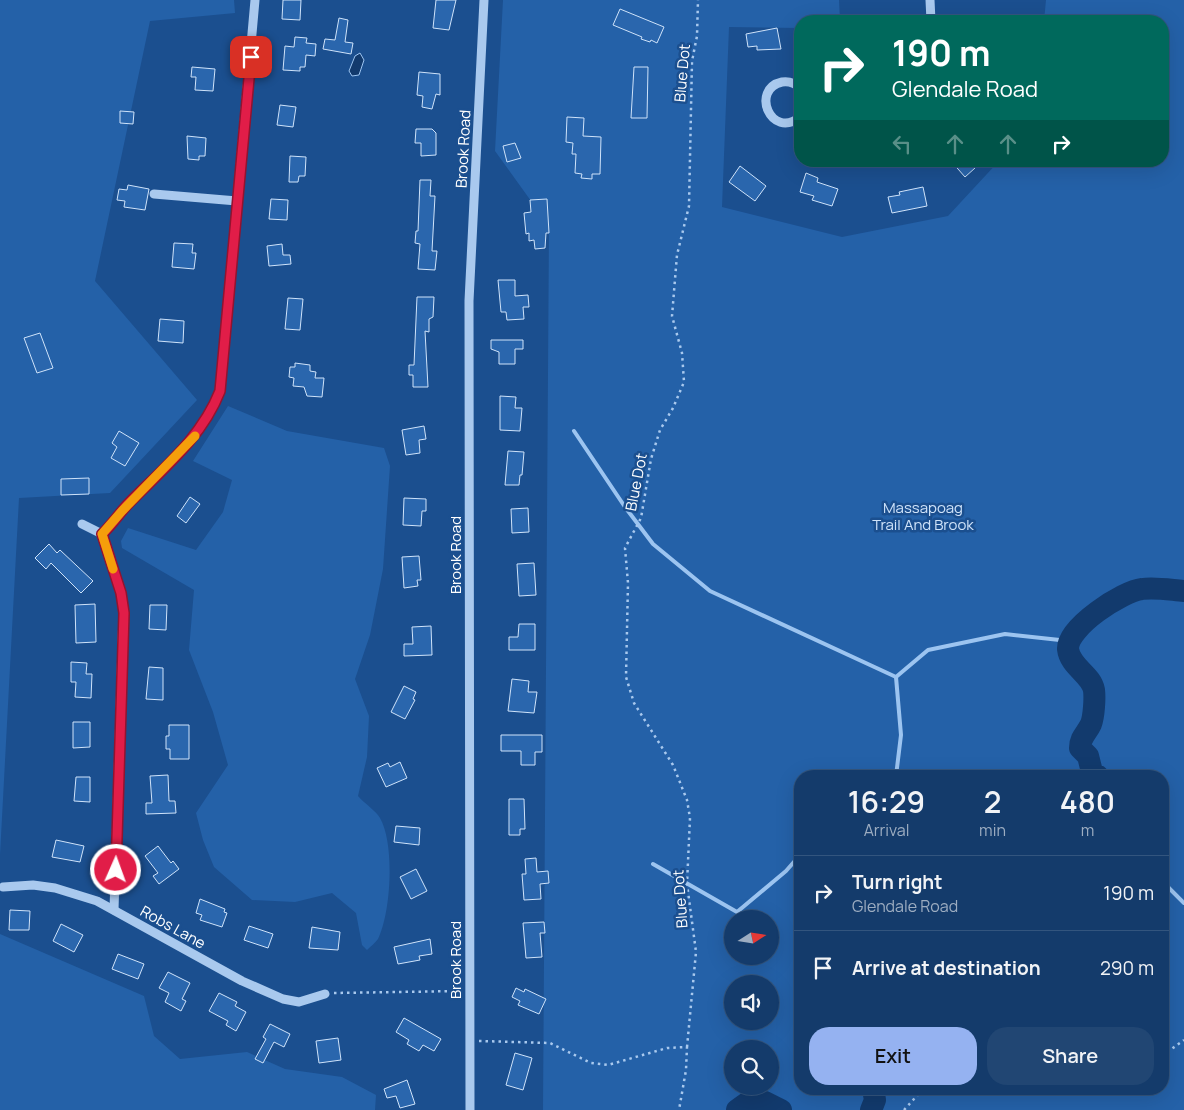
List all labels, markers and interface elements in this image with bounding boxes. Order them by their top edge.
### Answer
text: 190 m [892,29,991,77]
icon: right [809,35,874,100]
pin [230,36,272,78]
icon: arrive [237,43,265,71]
street label: Blue Dot [669,43,695,103]
text: Glendale Road [892,74,1038,104]
street label: Brook Road [450,109,476,189]
icon: left [888,130,916,158]
icon: ahead [941,130,969,158]
icon: ahead [994,130,1022,158]
icon: right [1047,130,1075,158]
street label: Blue Dot [620,451,652,513]
park label: Massapoag Trail And Brook [872,497,974,535]
street label: Brook Road [445,516,466,594]
text: 16:29 [848,781,925,822]
text: 2 [984,781,1001,822]
text: 480 [1060,781,1115,822]
text: Arrival [864,819,909,841]
text: min [979,819,1006,841]
text: m [1081,819,1094,841]
position arrow [89,843,141,895]
street label: Blue Dot [667,869,693,929]
text: Turn right [852,869,942,895]
icon: right [809,879,837,907]
text: 190 m [1103,880,1154,906]
text: Glendale Road [852,895,958,917]
street label: Robs Lane [137,900,210,954]
north arrow [724,910,779,965]
map controls [724,910,779,1095]
street label: Brook Road [445,921,466,999]
icon: arrive [809,954,837,982]
text: Arrive at destination [852,955,1041,981]
text: 290 m [1100,955,1154,981]
button: sound [724,975,779,1030]
button: Exit [809,1027,977,1085]
button: Share [987,1027,1154,1085]
button: search [724,1040,779,1095]

